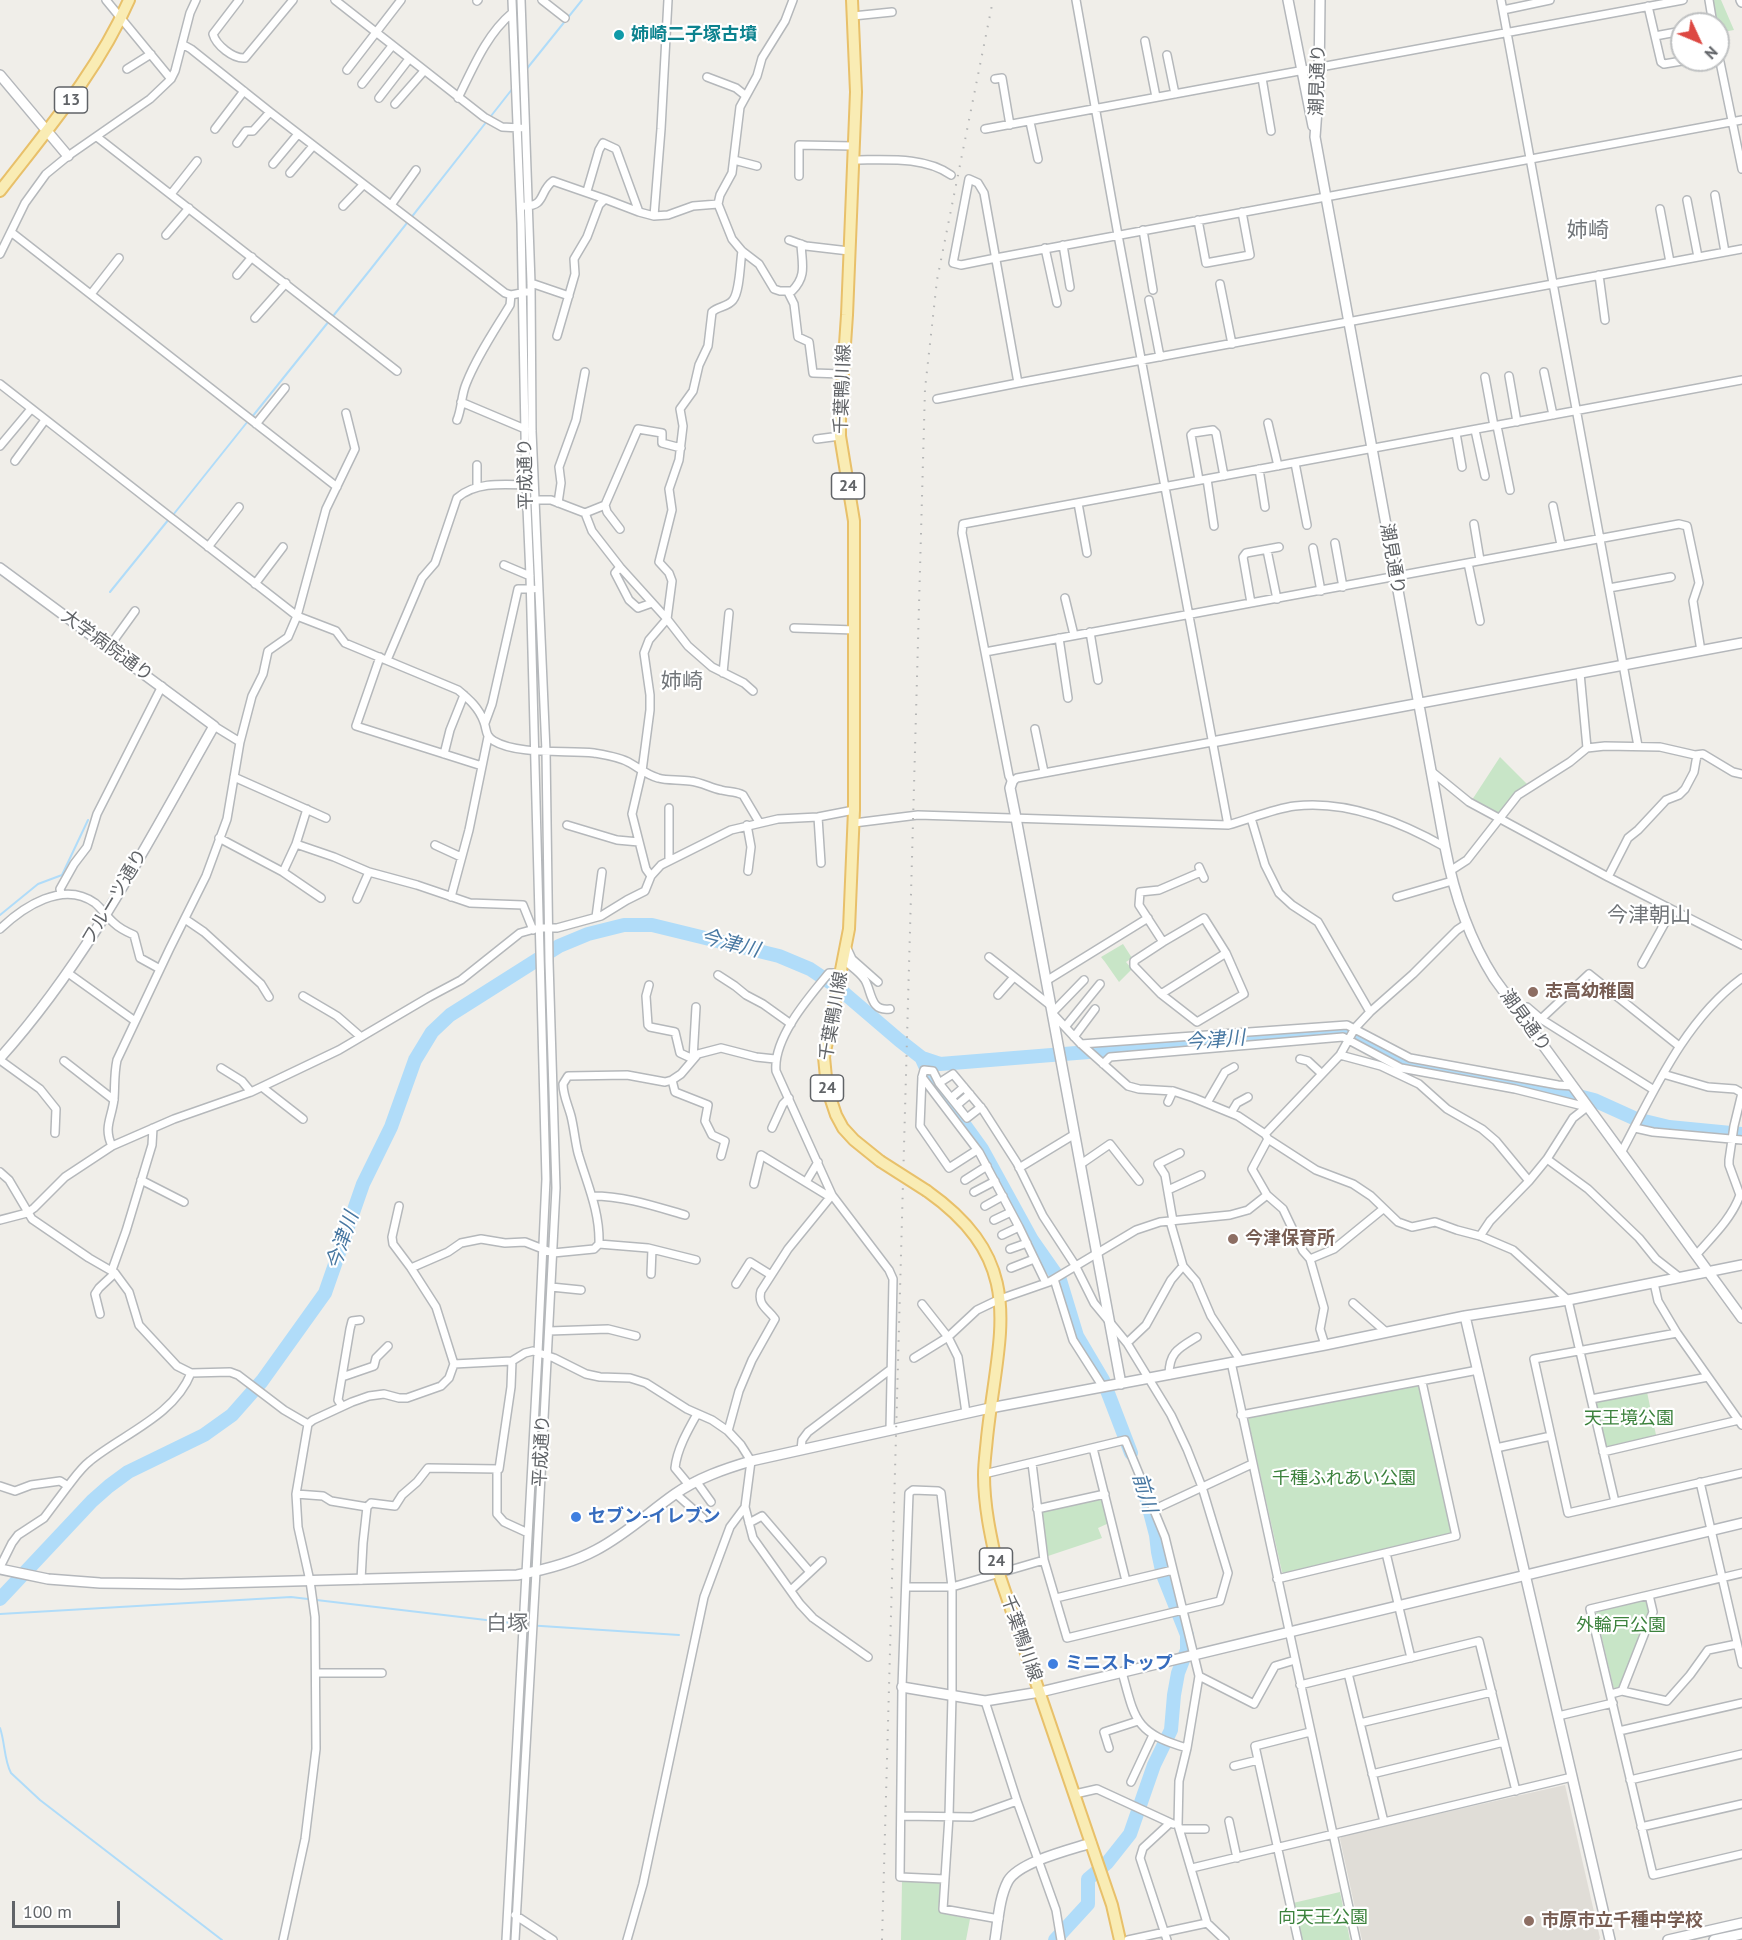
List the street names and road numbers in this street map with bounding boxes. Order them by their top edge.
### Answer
street label: 潮見通り [1306,44,1330,116]
road number: 13 [54,87,88,113]
street label: 千葉鴨川線 [831,344,855,434]
street label: 平成通り [515,438,537,510]
road number: 24 [832,473,864,499]
street label: 潮見通り [1375,522,1409,596]
street label: 大学病院通り [57,606,157,686]
street label: フルーツ通り [78,845,152,949]
street label: 千葉鴨川線 [816,970,852,1062]
street label: 潮見通り [1495,986,1555,1056]
road number: 24 [810,1075,844,1101]
street label: 平成通り [529,1414,555,1488]
road number: 24 [980,1548,1012,1574]
street label: 千葉鴨川線 [996,1592,1046,1684]

